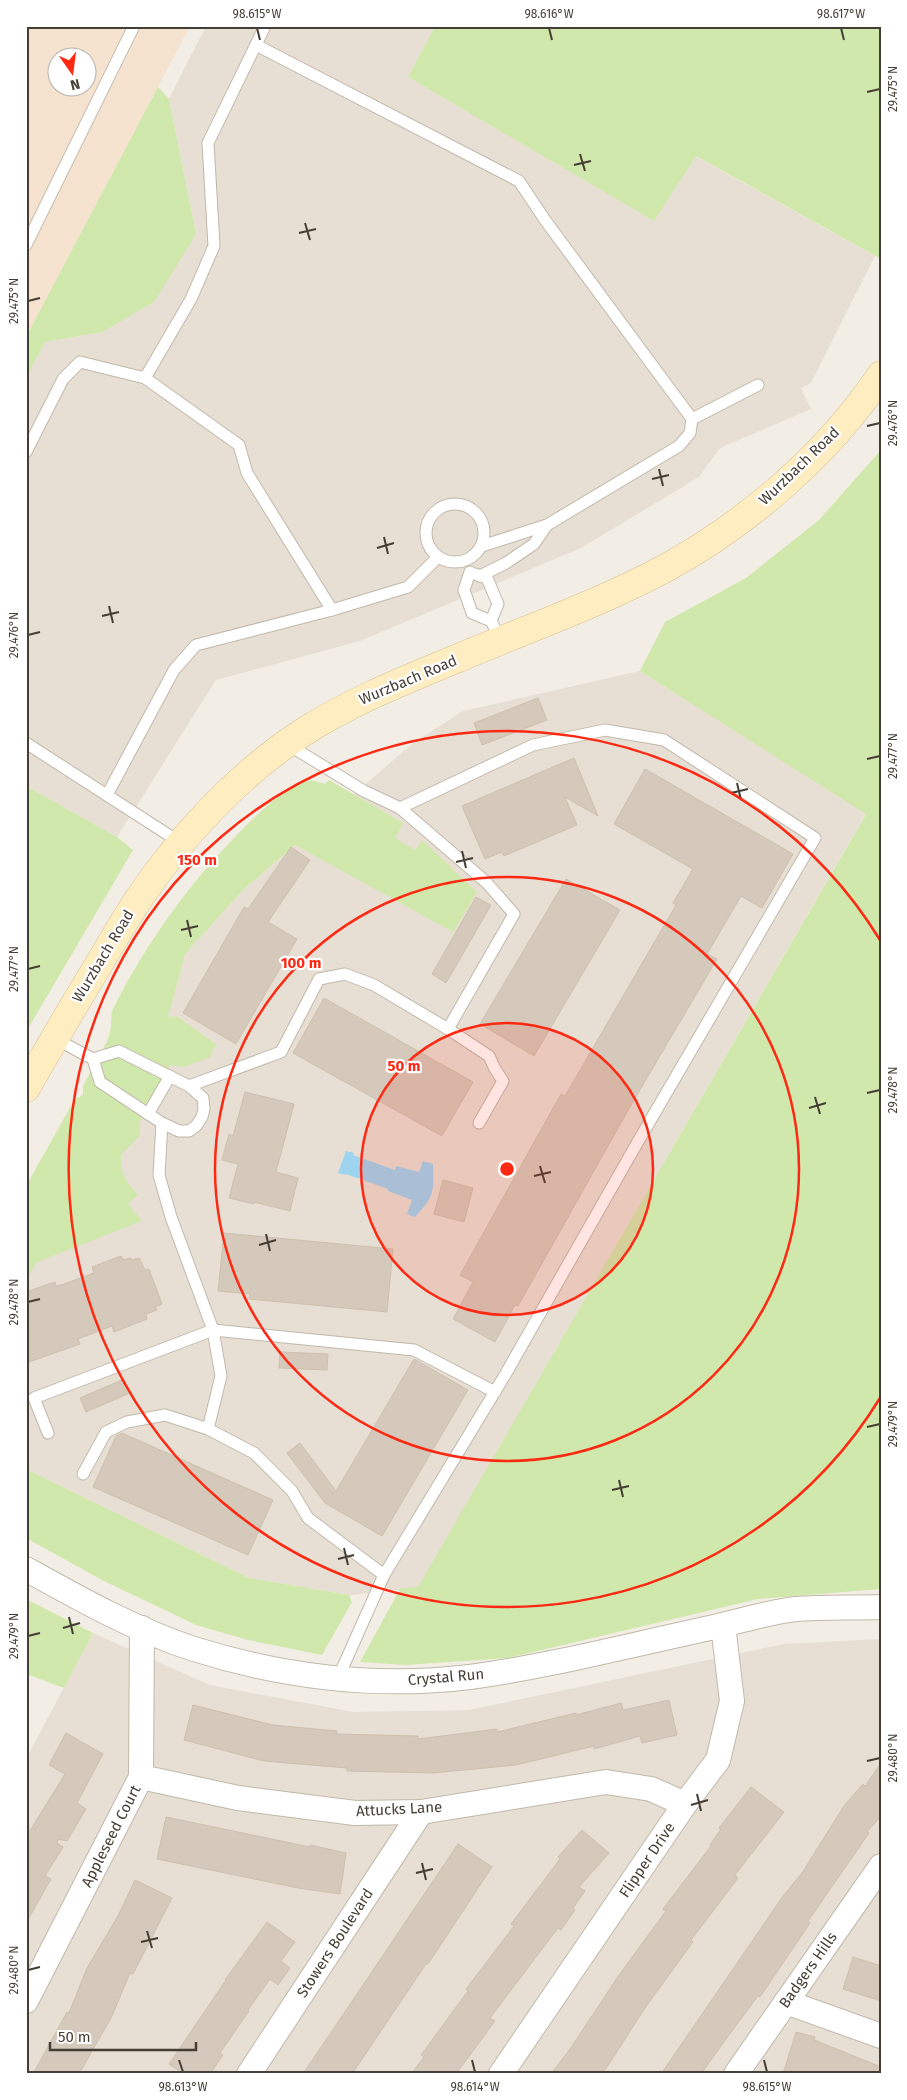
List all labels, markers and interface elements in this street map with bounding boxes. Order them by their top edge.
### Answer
text: 98.615°W [233,7,281,21]
text: 98.616°W [524,7,574,21]
text: 98.617°W [817,7,865,21]
north arrow [48,48,98,98]
text: 29.475°N [886,66,900,112]
text: N [68,75,82,94]
text: 29.475°N [7,278,21,324]
text: 29.476°N [886,400,900,446]
street label: Wurzbach Road [755,423,843,509]
text: 29.476°N [7,612,21,658]
street label: Wurzbach Road [356,651,460,709]
text: 29.477°N [886,733,900,779]
text: 150 m [177,851,217,869]
street label: Wurzbach Road [68,907,138,1005]
text: 29.477°N [7,946,21,992]
text: 100 m [281,954,321,972]
text: 50 m [387,1057,421,1075]
text: 29.478°N [886,1067,900,1113]
centre of rings [498,1160,516,1178]
text: 29.478°N [7,1279,21,1325]
text: 29.479°N [886,1401,900,1447]
text: 29.479°N [7,1613,21,1659]
street label: Crystal Run [407,1665,485,1689]
text: 29.480°N [886,1734,900,1782]
street label: Appleseed Court [78,1781,145,1890]
street label: Attucks Lane [355,1798,443,1820]
street label: Flipper Drive [615,1819,679,1901]
street label: Stowers Boulevard [293,1885,377,2001]
street label: Badgers Hills [775,1928,841,2012]
text: 29.480°N [7,1946,21,1994]
scale bar [50,2020,196,2052]
text: 50 m [58,2028,91,2046]
text: 98.613°W [159,2080,208,2094]
text: 98.614°W [450,2080,500,2094]
text: 98.615°W [743,2080,791,2094]

